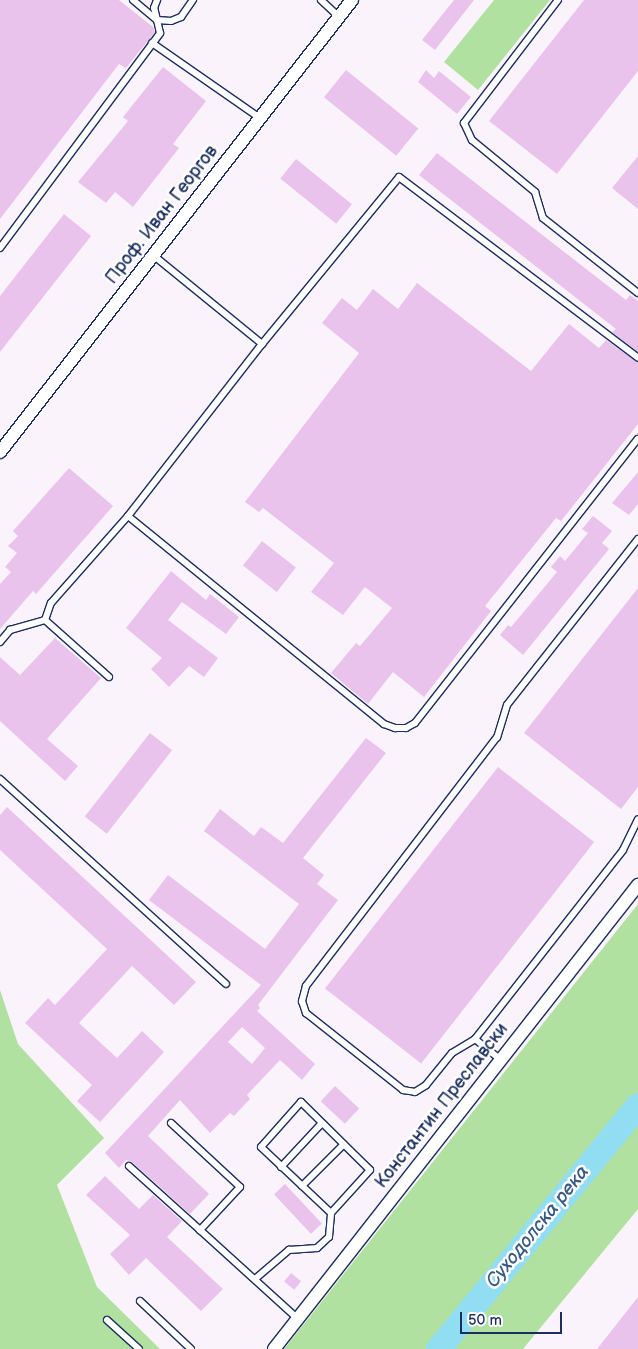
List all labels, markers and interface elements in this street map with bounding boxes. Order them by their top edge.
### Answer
street label: Проф. Иван Георгов [101,141,223,289]
street label: Константин Преславски [371,1019,513,1193]
water label: Суходолска река [482,1161,594,1293]
scale bar [463,1302,566,1334]
text: 50 m [468,1311,502,1330]

